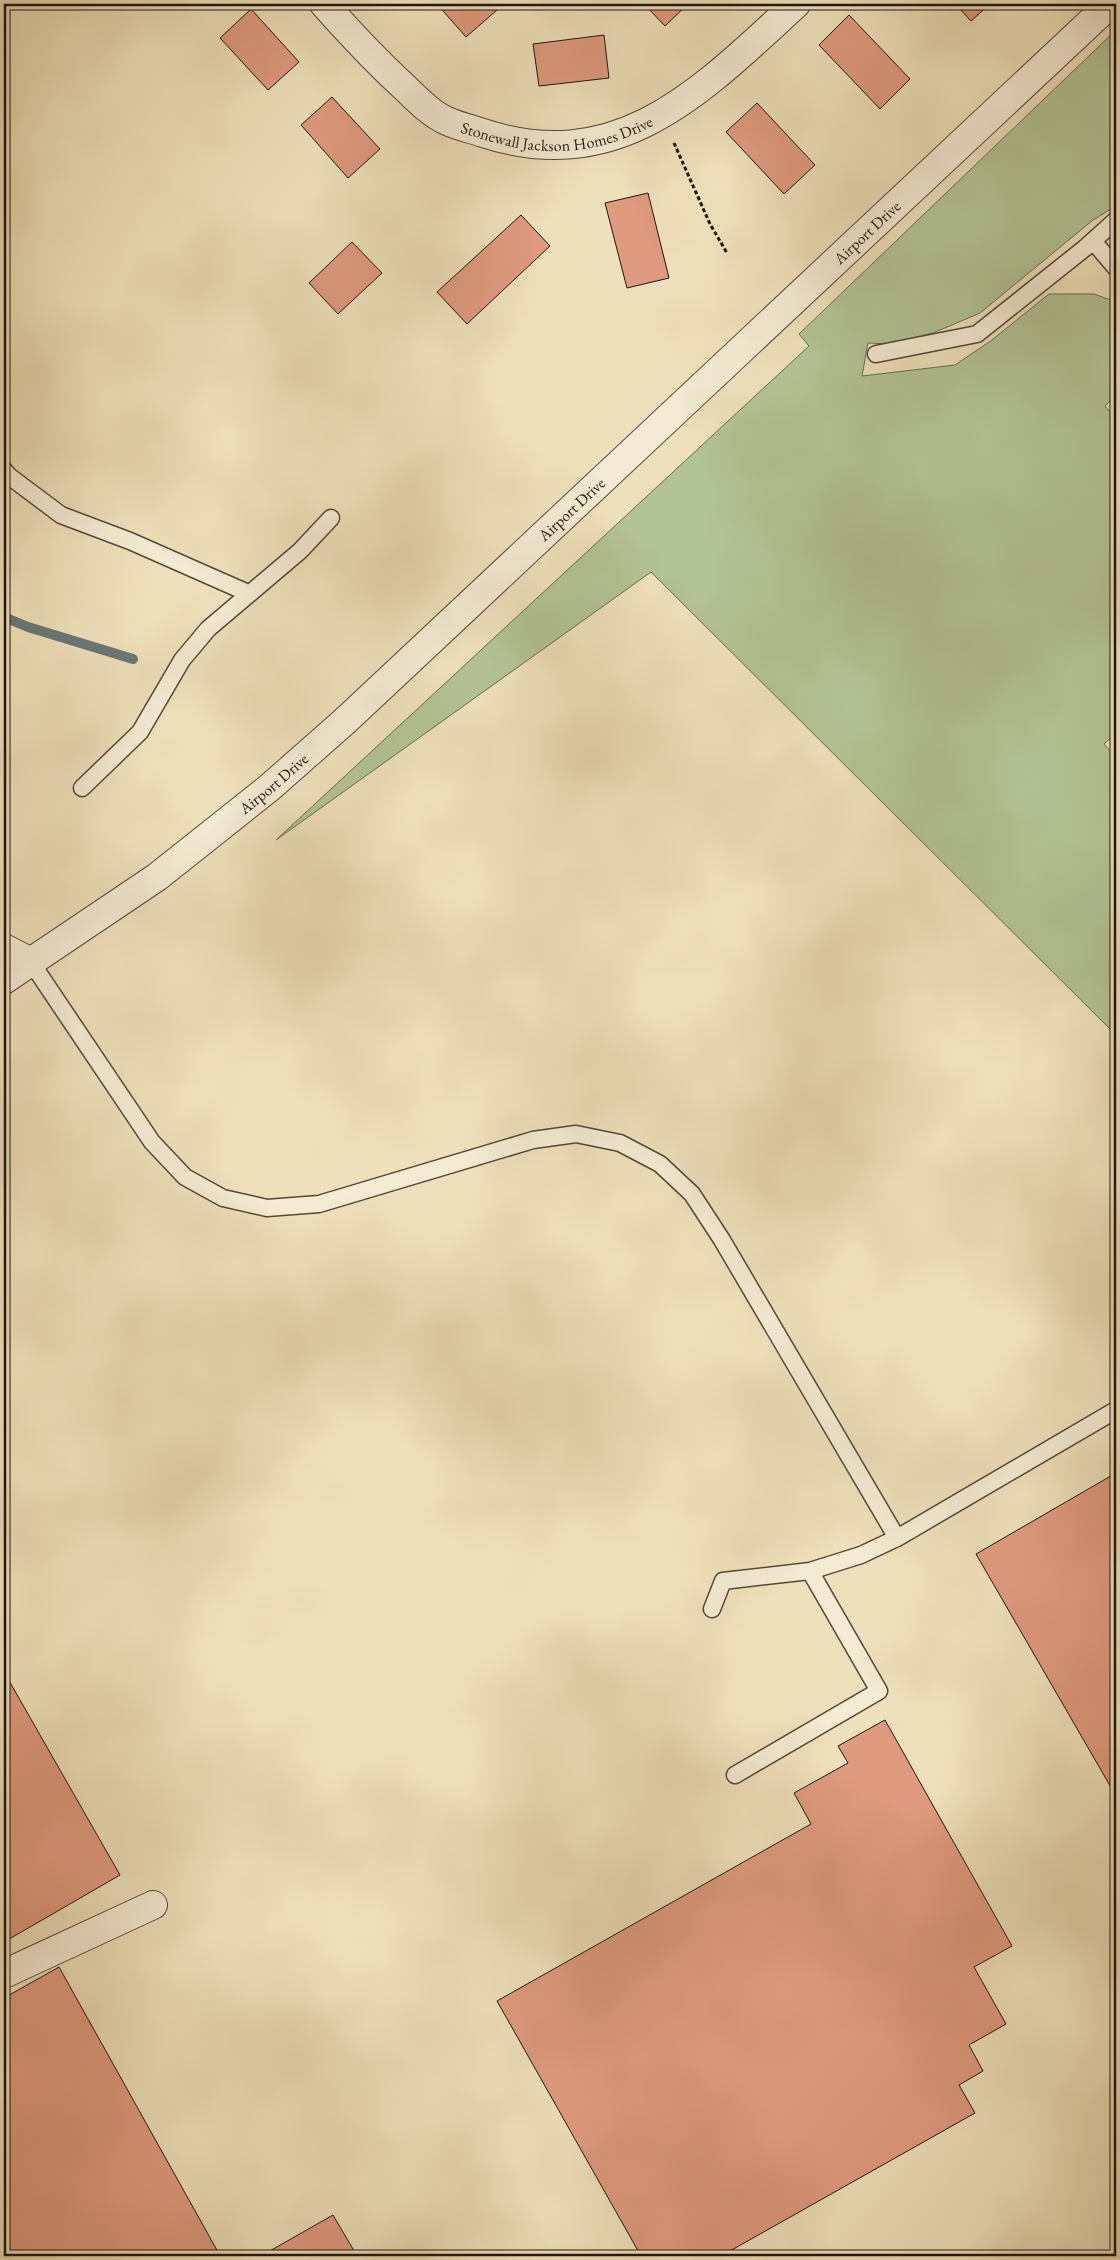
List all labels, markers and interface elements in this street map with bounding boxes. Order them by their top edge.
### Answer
street label: Stonewall Jackson Homes Drive [458,111,656,156]
street label: Airport Drive [828,196,905,269]
street label: Airport Drive [533,473,610,546]
street label: Airport Drive [234,748,313,819]

